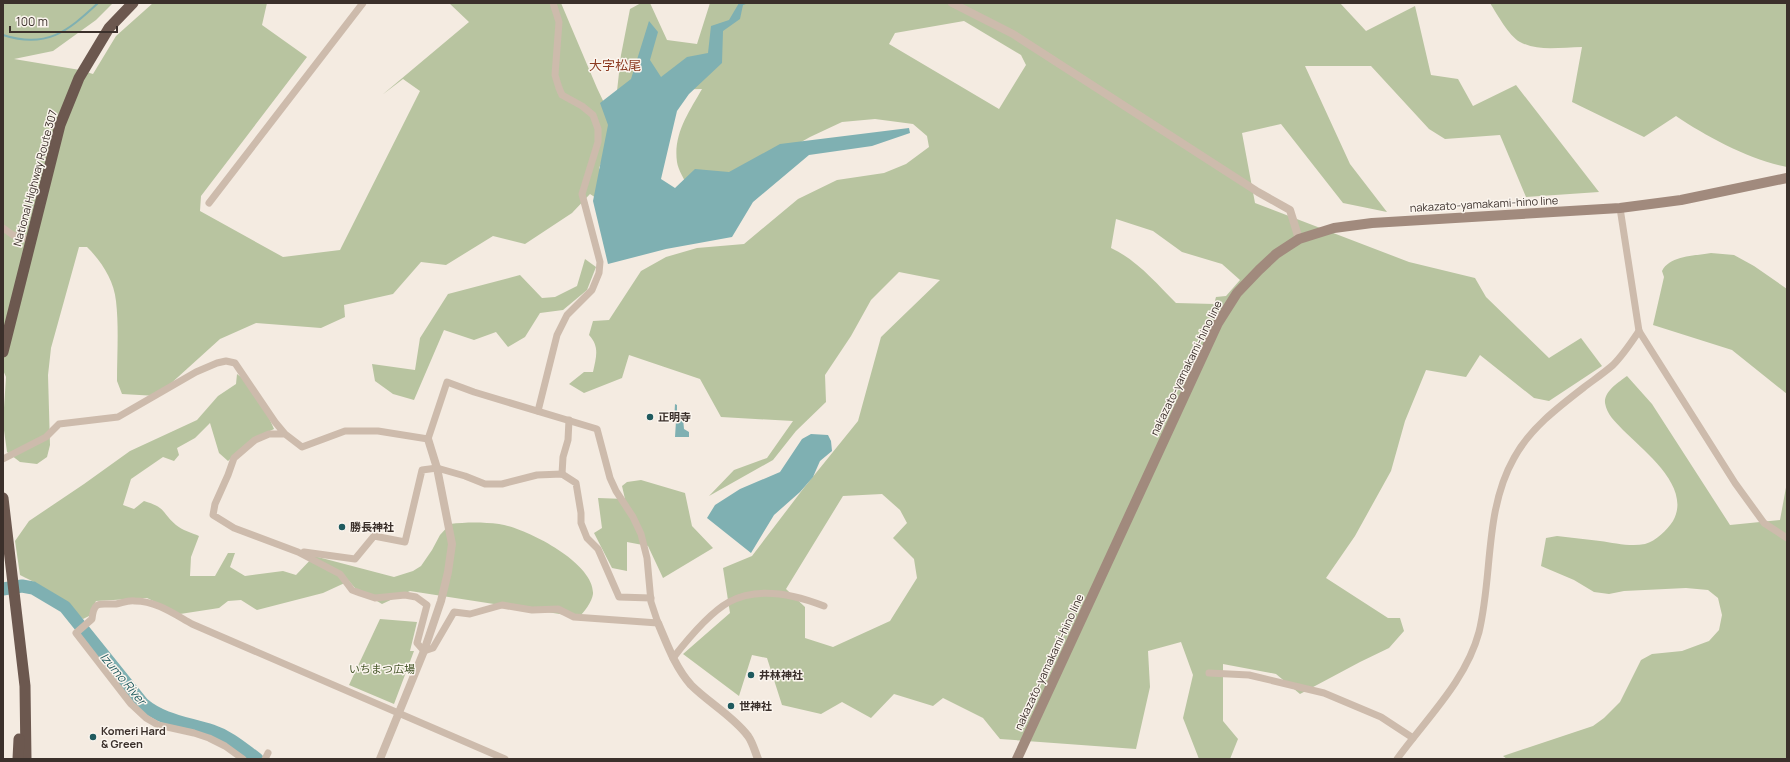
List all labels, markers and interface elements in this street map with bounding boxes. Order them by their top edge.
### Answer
scale bar [10,8,117,34]
text: 100 m [16,13,48,30]
district label: 大字松尾 [589,56,641,74]
street label: National Highway Route 307 [9,108,60,248]
street label: nakazato-yamakami-hino line [1409,192,1559,215]
street label: nakazato-yamakami-hino line [1146,297,1225,438]
place label: 正明寺 [658,409,691,424]
marker: 正明寺 [645,412,655,422]
place label: 勝長神社 [350,519,394,534]
marker: 勝長神社 [337,522,347,532]
street label: nakazato-yamakami-hino line [1010,591,1087,732]
water label: Izumo River [96,649,151,710]
park label: いちまつ広場 [349,661,415,676]
place label: 井林神社 [759,667,803,682]
marker: 井林神社 [746,670,756,680]
place label: 世神社 [739,698,772,713]
marker: 世神社 [726,701,736,711]
place label: Komeri Hard & Green [101,723,166,751]
marker: Komeri Hard & Green [88,732,98,742]

